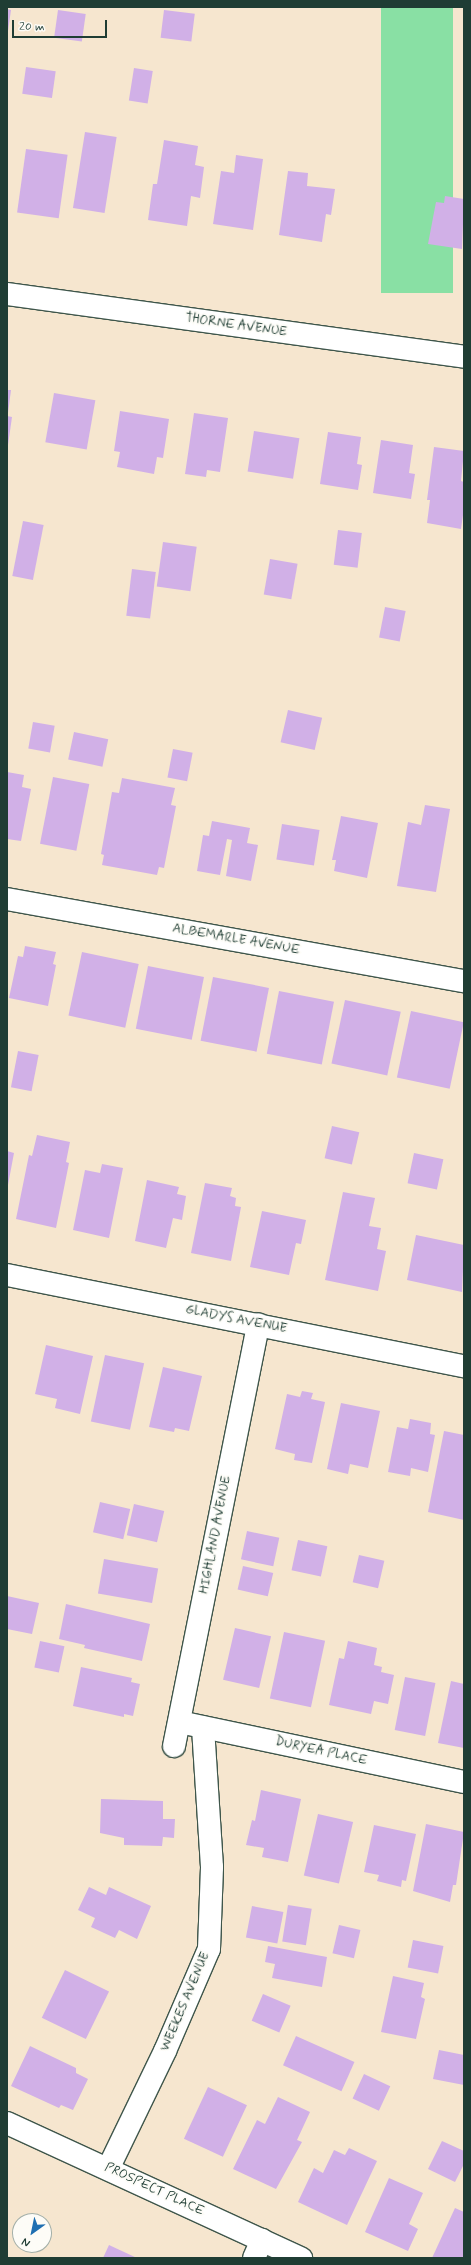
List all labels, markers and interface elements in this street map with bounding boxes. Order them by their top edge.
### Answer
scale bar [14,12,109,38]
text: 20 m [19,19,45,35]
street label: THORNE AVENUE [184,311,288,341]
street label: ALBEMARLE AVENUE [171,921,301,959]
street label: GLADYS AVENUE [184,1303,288,1337]
street label: HIGHLAND AVENUE [197,1474,235,1596]
street label: DURYEA PLACE [274,1735,368,1769]
street label: WEEKES AVENUE [158,1950,214,2054]
street label: PROSPECT PLACE [102,2160,206,2220]
north arrow [12,2213,52,2253]
text: N [19,2234,33,2250]

